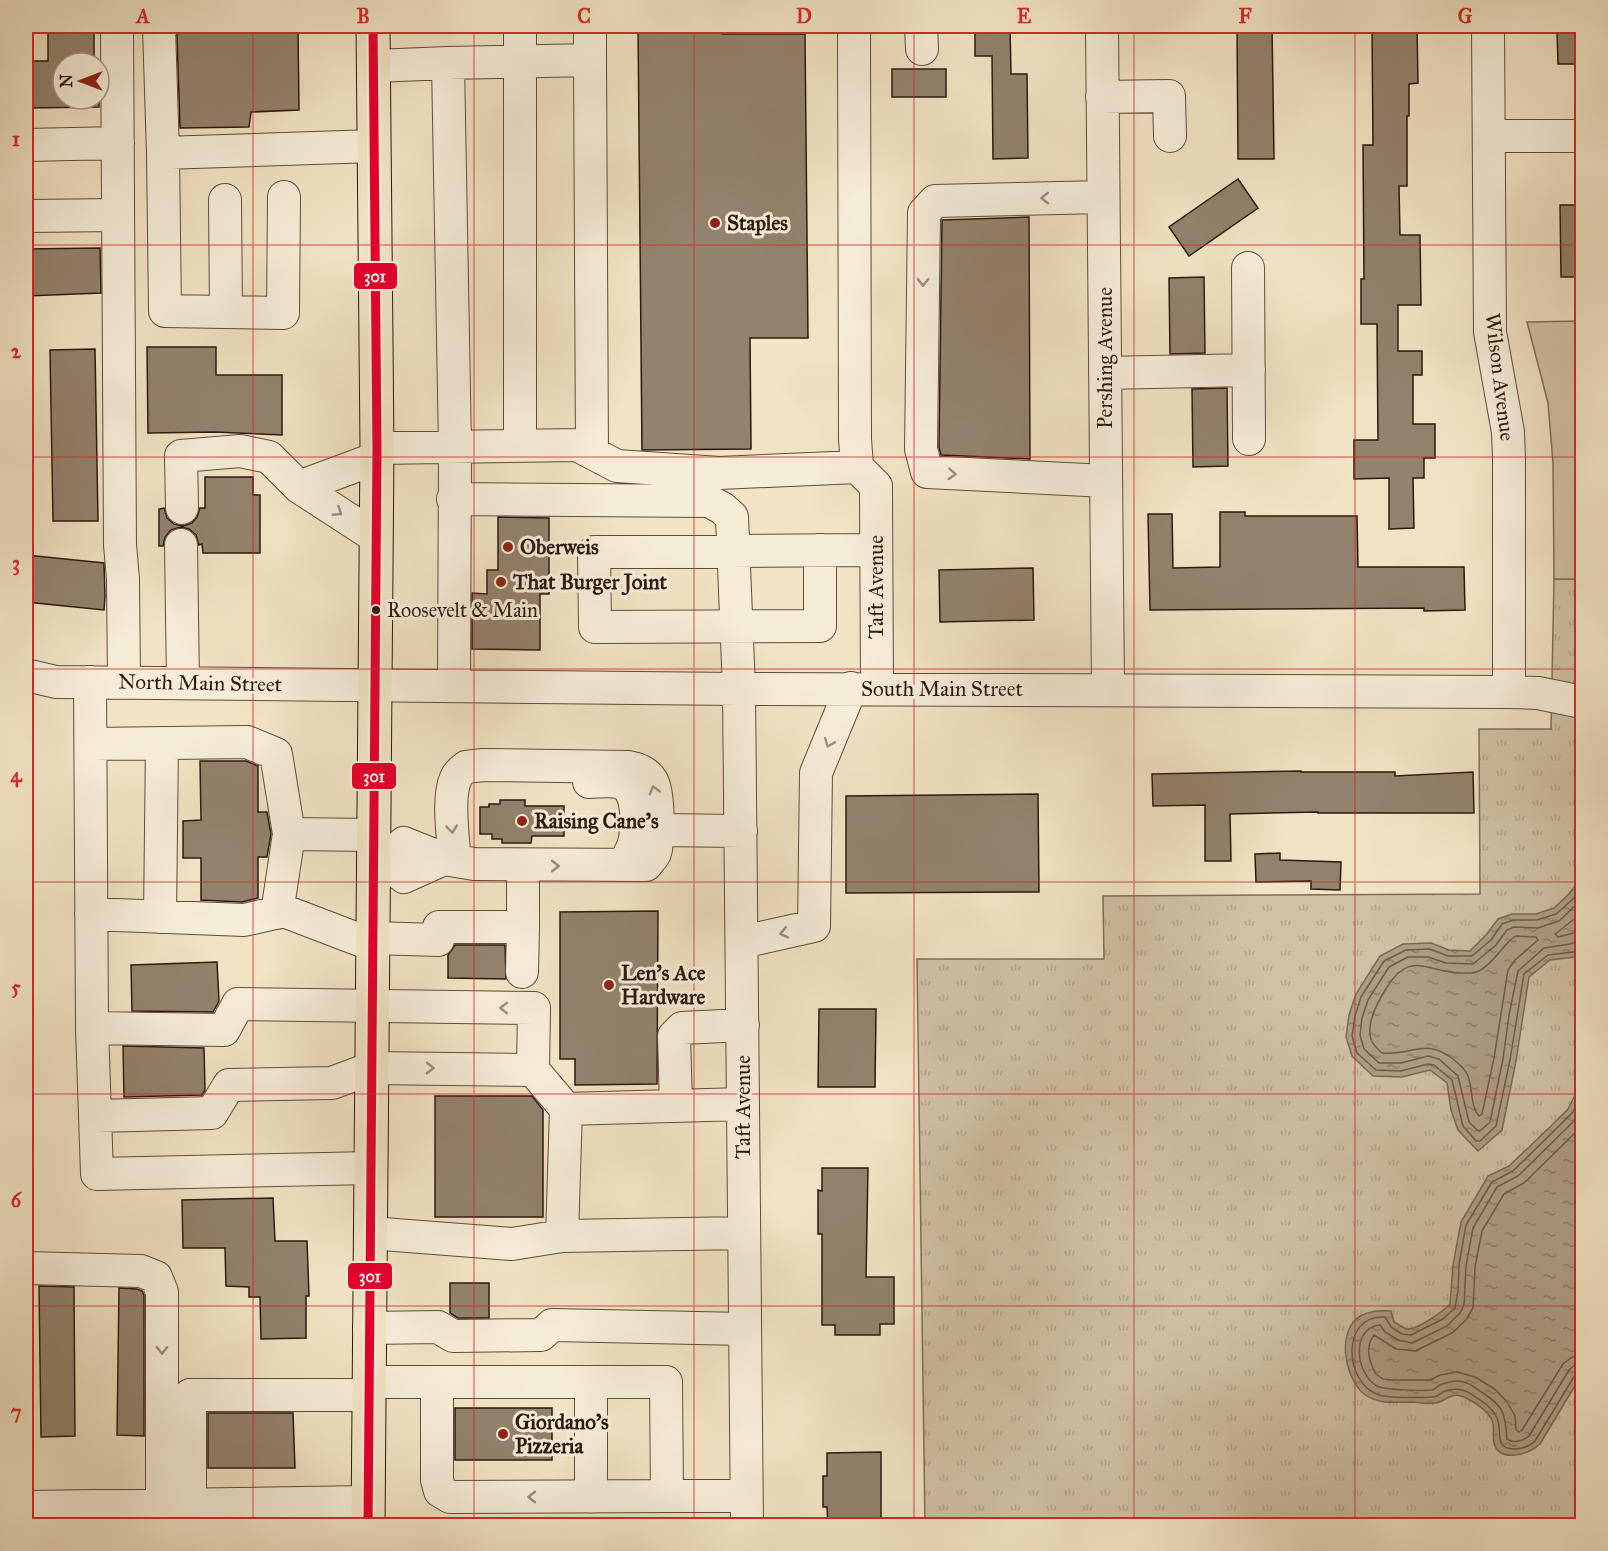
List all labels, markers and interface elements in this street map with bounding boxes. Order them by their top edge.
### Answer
text: A [134,4,150,28]
text: B [356,4,370,28]
text: C [577,4,591,28]
text: D [796,4,812,28]
text: E [1017,4,1032,28]
text: F [1238,4,1252,28]
text: G [1458,4,1473,28]
north arrow [51,51,111,111]
text: N [57,74,76,88]
text: 1 [12,127,20,151]
one-way arrow [1040,192,1049,204]
place label: Staples [727,210,788,236]
marker: Staples [708,216,722,230]
line badge: 301 [353,262,398,290]
text: 301 [364,267,387,287]
one-way arrow [917,277,929,286]
street label: Pershing Avenue [1092,287,1118,429]
street label: Wilson Avenue [1479,312,1521,443]
text: 2 [11,339,22,363]
one-way arrow [947,467,956,480]
one-way arrow [331,505,342,516]
place label: Oberweis [520,534,599,560]
street label: Taft Avenue [863,535,889,639]
marker: Oberweis [501,540,515,554]
text: 3 [12,551,20,576]
place label: That Burger Joint [512,569,668,596]
marker: That Burger Joint [494,575,508,589]
place label: Roosevelt & Main [387,598,538,622]
marker: Roosevelt & Main [370,604,382,616]
street label: North Main Street [118,669,283,697]
street label: South Main Street [861,676,1024,702]
one-way arrow [824,736,836,747]
line badge: 301 [351,762,397,790]
text: 4 [10,763,22,788]
text: 301 [363,767,386,787]
one-way arrow [649,785,662,795]
place label: Raising Cane's [534,808,659,834]
marker: Raising Cane's [515,814,529,828]
one-way arrow [445,825,458,834]
one-way arrow [551,860,560,872]
one-way arrow [780,926,790,939]
place label: Len's Ace Hardware [621,960,706,1010]
text: 5 [11,975,21,999]
marker: Len's Ace Hardware [602,978,616,992]
one-way arrow [499,1002,508,1014]
street label: Taft Avenue [730,1055,756,1159]
one-way arrow [426,1062,435,1075]
text: 6 [11,1188,23,1212]
line badge: 301 [347,1262,393,1290]
text: 301 [359,1267,382,1287]
one-way arrow [156,1346,168,1355]
text: 7 [11,1400,22,1424]
place label: Giordano's Pizzeria [515,1409,609,1459]
marker: Giordano's Pizzeria [496,1427,510,1441]
one-way arrow [528,1491,537,1503]

